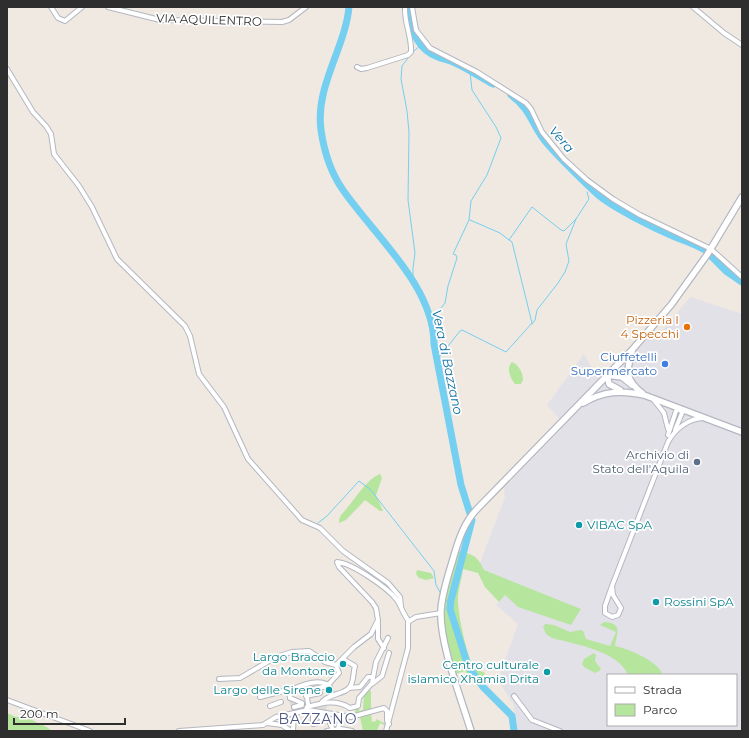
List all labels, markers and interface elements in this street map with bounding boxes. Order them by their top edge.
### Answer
street label: VIA AQUILENTRO [156,10,262,29]
water label: Vera [546,122,578,156]
water label: Vera di Bazzano [429,308,467,416]
place label: Pizzeria I 4 Specchi [621,312,679,341]
marker: Pizzeria I 4 Specchi [682,322,692,332]
place label: Ciuffetelli Supermercato [571,349,657,378]
marker: Ciuffetelli Supermercato [660,359,670,369]
place label: Archivio di Stato dell'Aquila [593,447,689,476]
marker: Archivio di Stato dell'Aquila [692,457,702,467]
place label: VIBAC SpA [587,517,652,532]
marker: VIBAC SpA [574,520,584,530]
place label: Rossini SpA [664,594,734,609]
marker: Rossini SpA [651,597,661,607]
place label: Largo Braccio da Montone [253,649,335,678]
place label: Centro culturale islamico Xhamia Drita [408,657,539,686]
marker: Largo Braccio da Montone [338,659,348,669]
marker: Centro culturale islamico Xhamia Drita [542,667,552,677]
legend [607,674,737,726]
place label: Largo delle Sirene [213,682,321,697]
text: Strada [643,682,682,697]
marker: Largo delle Sirene [324,685,334,695]
scale bar [14,700,125,726]
text: Parco [643,702,677,717]
text: 200 m [20,706,59,721]
district label: BAZZANO [279,710,357,728]

